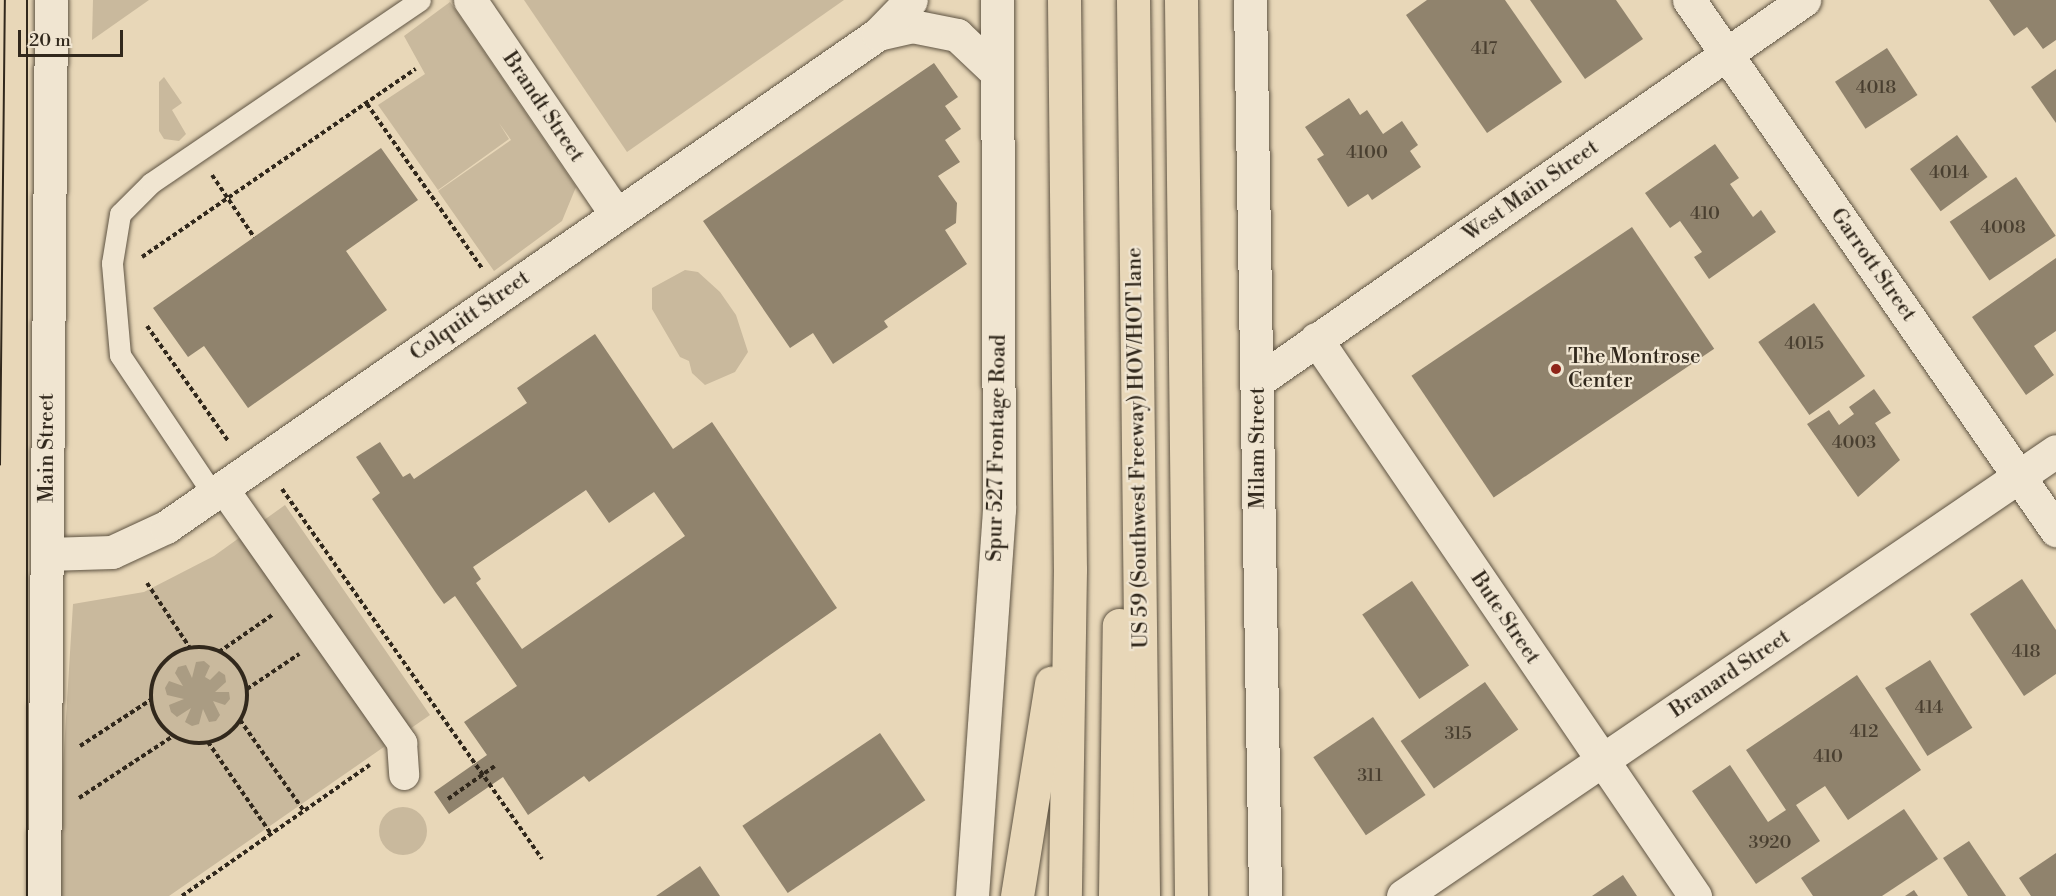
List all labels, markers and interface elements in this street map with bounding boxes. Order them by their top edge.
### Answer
scale bar [21,18,126,56]
text: 20 m [29,29,71,52]
house number: 417 [1471,38,1497,60]
street label: Brandt Street [497,47,589,167]
house number: 4018 [1856,77,1896,99]
street label: West Main Street [1458,135,1604,247]
house number: 4100 [1346,142,1388,164]
house number: 4014 [1929,162,1969,184]
house number: 410 [1690,203,1720,225]
street label: Garrott Street [1825,204,1921,326]
house number: 4008 [1980,217,2026,239]
street label: US 59 (Southwest Freeway) HOV/HOT lane [1122,247,1154,649]
street label: Colquitt Street [405,265,535,367]
house number: 4015 [1784,333,1824,355]
street label: Spur 527 Frontage Road [982,334,1012,562]
place label: The Montrose Center [1568,344,1701,394]
marker: The Montrose Center [1549,362,1563,376]
street label: Milam Street [1245,387,1271,509]
street label: Main Street [34,393,60,503]
house number: 4003 [1832,432,1876,454]
street label: Bute Street [1465,567,1545,669]
street label: Branard Street [1665,624,1795,724]
house number: 418 [2011,641,2041,663]
house number: 414 [1915,697,1943,719]
house number: 412 [1849,721,1879,743]
house number: 315 [1444,723,1472,745]
house number: 410 [1813,746,1843,768]
house number: 311 [1357,765,1383,787]
house number: 3920 [1748,832,1792,854]

